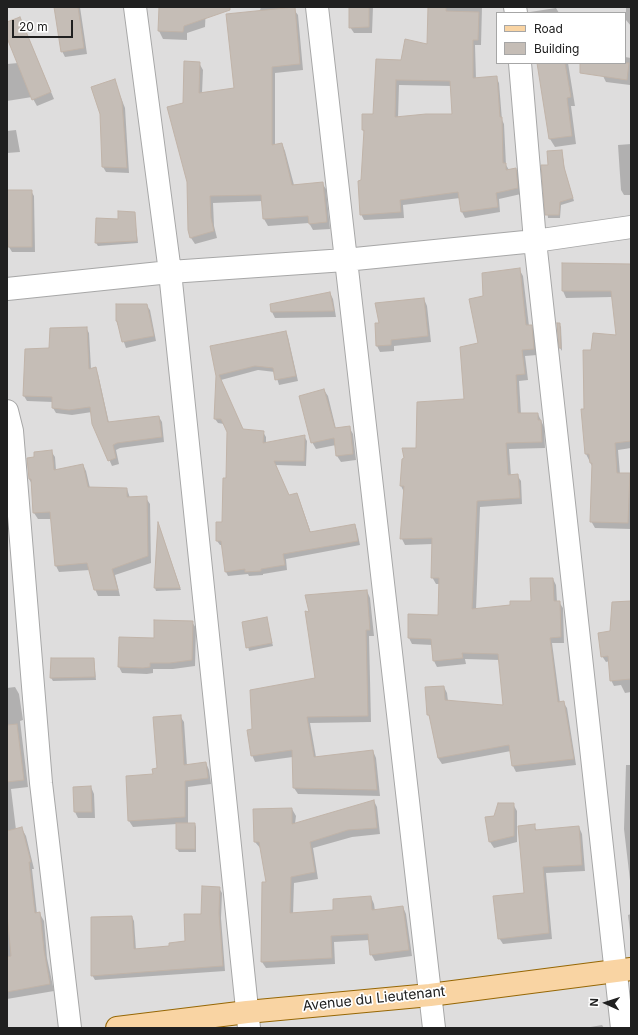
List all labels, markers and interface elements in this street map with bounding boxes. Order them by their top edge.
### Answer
scale bar [14,12,75,38]
legend [496,12,626,64]
text: 20 m [19,19,48,34]
text: Road [534,21,563,36]
text: Building [534,41,579,56]
street label: Avenue du Lieutenant [302,983,446,1015]
north arrow [586,983,626,1023]
text: N [587,998,601,1007]

